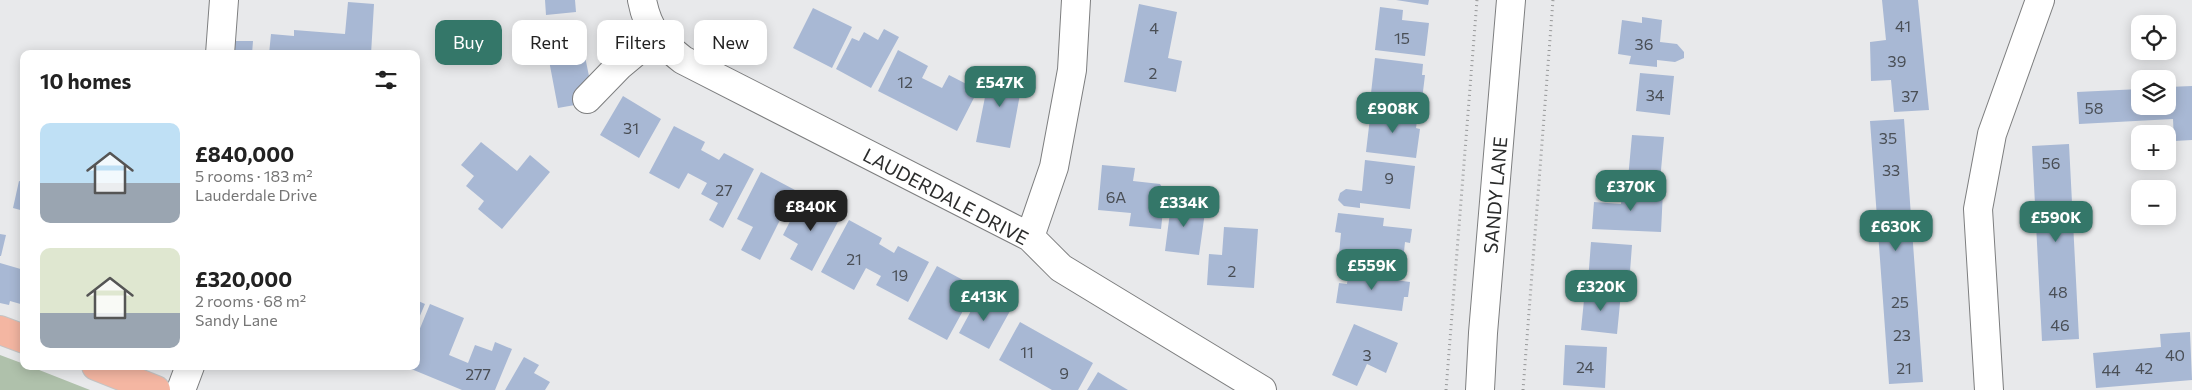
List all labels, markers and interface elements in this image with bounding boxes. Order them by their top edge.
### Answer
map controls [2131,15,2176,225]
button: locate [2131,15,2176,60]
house number: 41 [1895,16,1911,35]
house number: 4 [1149,18,1159,37]
chip: Buy [435,20,502,65]
chip: Rent [512,20,587,65]
chip: Filters [597,20,684,65]
chip: New [694,20,767,65]
house number: 15 [1394,28,1410,47]
house number: 36 [1635,34,1653,53]
house number: 39 [1888,51,1906,70]
house number: 2 [1149,63,1158,82]
icon: filters [372,66,400,94]
pin: £547K [965,66,1035,108]
text: 10 homes [40,68,131,93]
button: layers [2131,70,2176,115]
house number: 12 [897,72,913,91]
text: £547K [976,72,1024,91]
house number: 34 [1646,85,1665,104]
house number: 37 [1901,86,1919,105]
pin: £908K [1358,92,1428,134]
text: £908K [1367,98,1419,117]
house number: 58 [2085,98,2103,117]
house number: 31 [623,118,639,137]
button: + [2131,125,2176,170]
house number: 35 [1879,128,1897,147]
street label: SANDY LANE [1478,135,1512,255]
text: £840,000 [195,141,294,166]
icon: home [80,143,140,203]
street label: LAUDERDALE DRIVE [859,143,1033,249]
house number: 56 [2042,153,2060,172]
house number: 33 [1882,160,1900,179]
text: 5 rooms · 183 m² [195,166,313,185]
house number: 9 [1384,168,1394,187]
pin: £370K [1596,170,1666,212]
text: £370K [1606,176,1656,195]
house number: 27 [715,180,733,199]
button: − [2131,180,2176,225]
text: Lauderdale Drive [195,185,317,204]
pin: £334K [1149,186,1219,228]
house number: 6A [1106,187,1126,206]
pin: £840K [776,190,846,232]
text: £334K [1159,192,1209,211]
text: £840K [785,196,837,215]
pin: £590K [2021,200,2091,243]
text: £590K [2031,207,2081,226]
pin: £630K [1861,210,1931,252]
text: £630K [1871,216,1921,235]
pin: £559K [1337,248,1407,291]
house number: 21 [846,249,862,268]
text: £559K [1347,255,1397,274]
house number: 2 [1228,261,1237,280]
house number: 19 [892,265,908,284]
text: £320,000 [195,266,292,291]
icon: home [80,268,140,328]
pin: £320K [1566,270,1636,312]
text: £320K [1576,276,1626,295]
pin: £413K [949,280,1019,322]
house number: 48 [2048,282,2068,301]
text: £413K [961,286,1007,305]
text: 2 rooms · 68 m² [195,291,306,310]
house number: 25 [1891,292,1909,311]
text: Sandy Lane [195,310,278,329]
house number: 46 [2050,315,2070,334]
house number: 23 [1893,325,1911,344]
house number: 11 [1020,342,1034,361]
house number: 3 [1362,345,1372,364]
house number: 40 [2165,345,2185,364]
house number: 24 [1576,357,1594,376]
house number: 21 [1896,358,1912,377]
house number: 42 [2135,358,2153,377]
house number: 44 [2101,360,2121,379]
house number: 9 [1059,363,1069,382]
house number: 277 [465,364,491,383]

